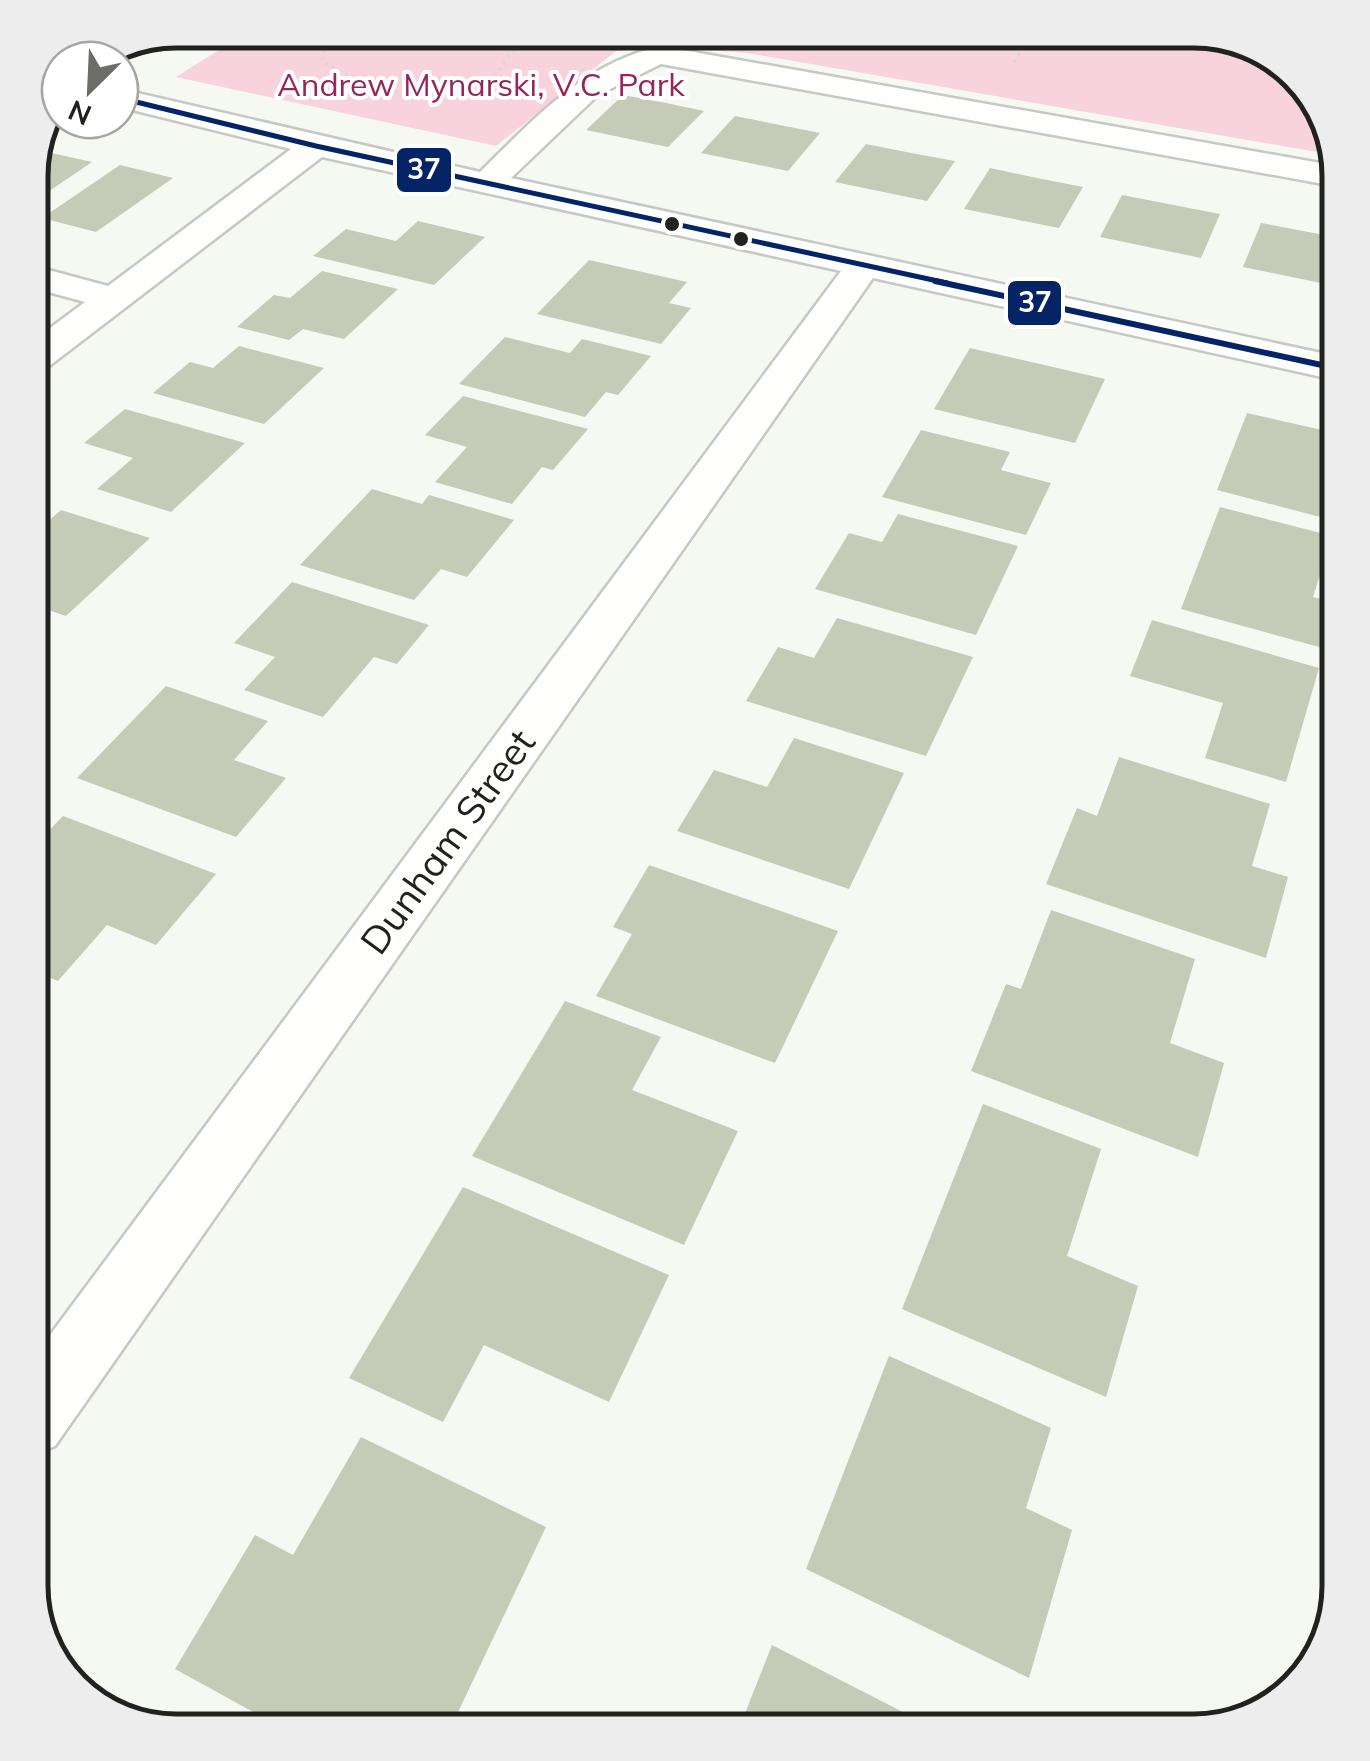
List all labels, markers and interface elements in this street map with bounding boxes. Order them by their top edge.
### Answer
north arrow [40,40,140,140]
park label: Andrew Mynarski, V.C. Park [277,64,685,104]
text: N [63,93,96,134]
line badge: 37 [395,146,453,194]
text: 37 [407,151,441,186]
unlabelled marker [662,214,682,234]
unlabelled marker [731,229,751,249]
line badge: 37 [1006,279,1063,327]
text: 37 [1018,284,1052,319]
street label: Dunham Street [350,720,545,963]

